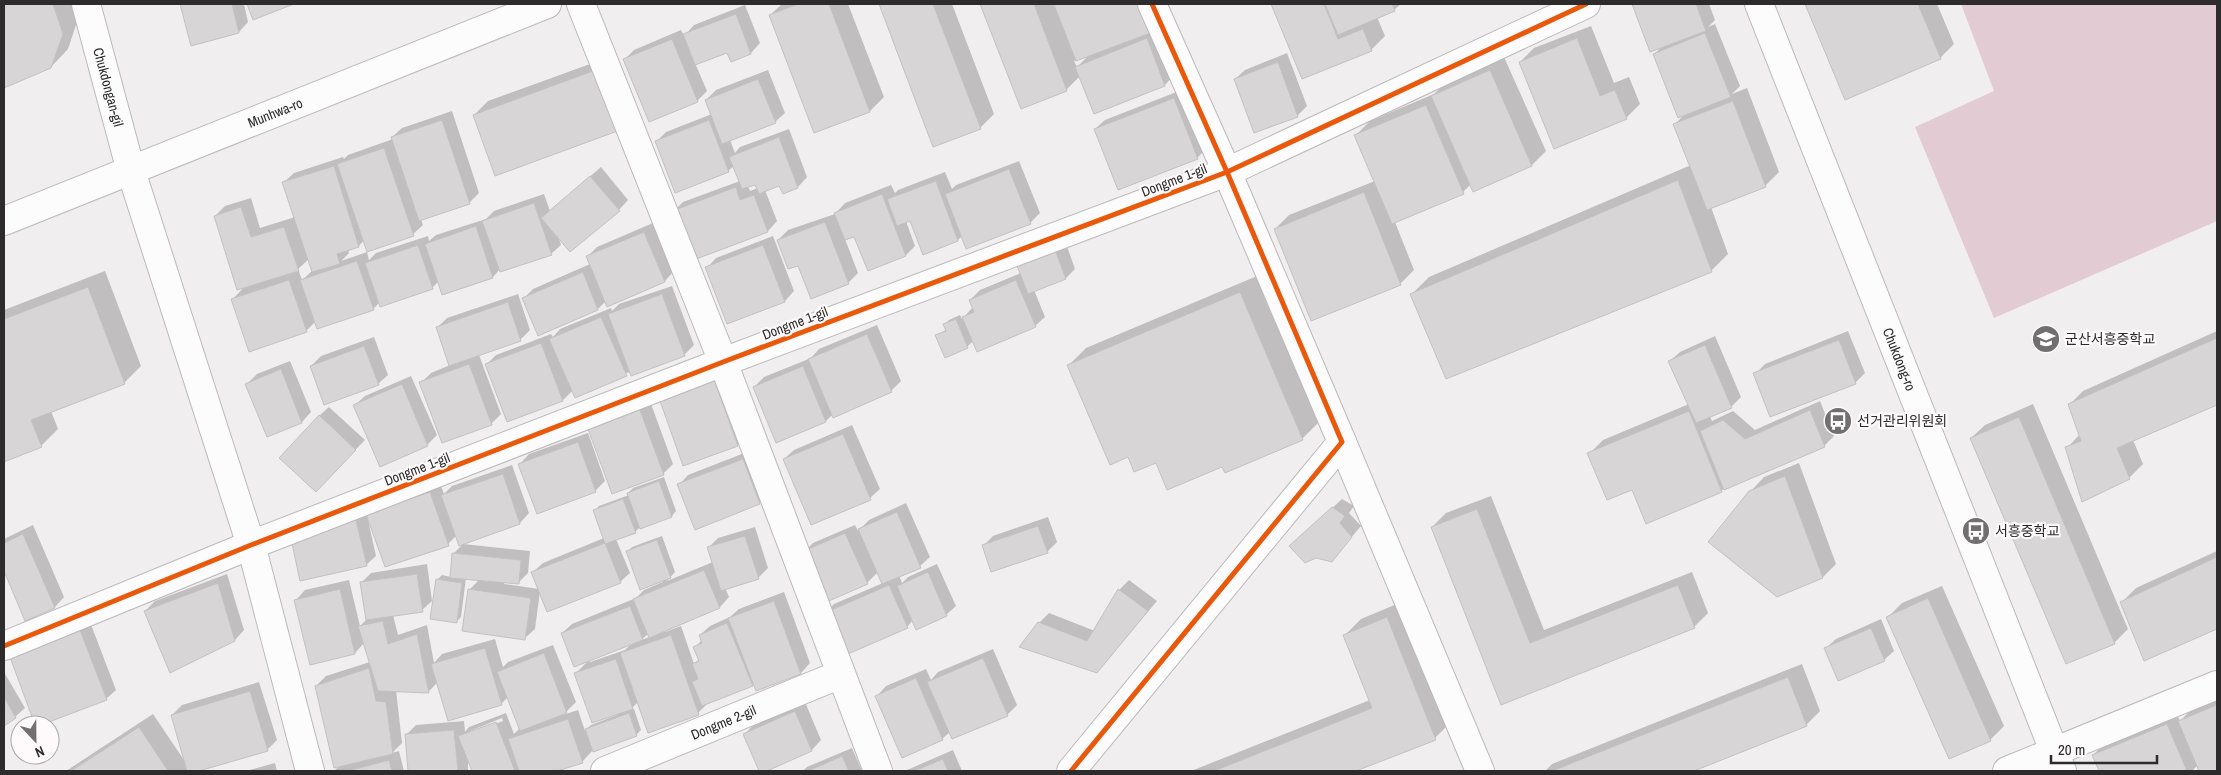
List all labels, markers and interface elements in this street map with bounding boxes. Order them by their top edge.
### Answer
street label: Chukdongan-gil [89,46,128,129]
street label: Munhwa-ro [245,94,305,132]
street label: Dongme 1-gil [1139,159,1209,201]
street label: Dongme 1-gil [760,302,830,344]
school or university icon: 군산서흥중학교 [2031,324,2061,354]
street label: Chukdong-ro [1879,325,1920,393]
place label: 군산서흥중학교 [2065,330,2155,348]
bus stop icon: 선거관리위원회 [1823,406,1853,436]
place label: 선거관리위원회 [1857,412,1947,430]
street label: Dongme 1-gil [382,448,452,490]
bus stop icon: 서흥중학교 [1961,516,1991,546]
place label: 서흥중학교 [1995,522,2060,540]
street label: Dongme 2-gil [688,701,759,744]
north arrow [10,715,60,765]
scale bar [2051,732,2157,764]
text: 20 m [2058,739,2085,760]
text: N [33,742,47,762]

